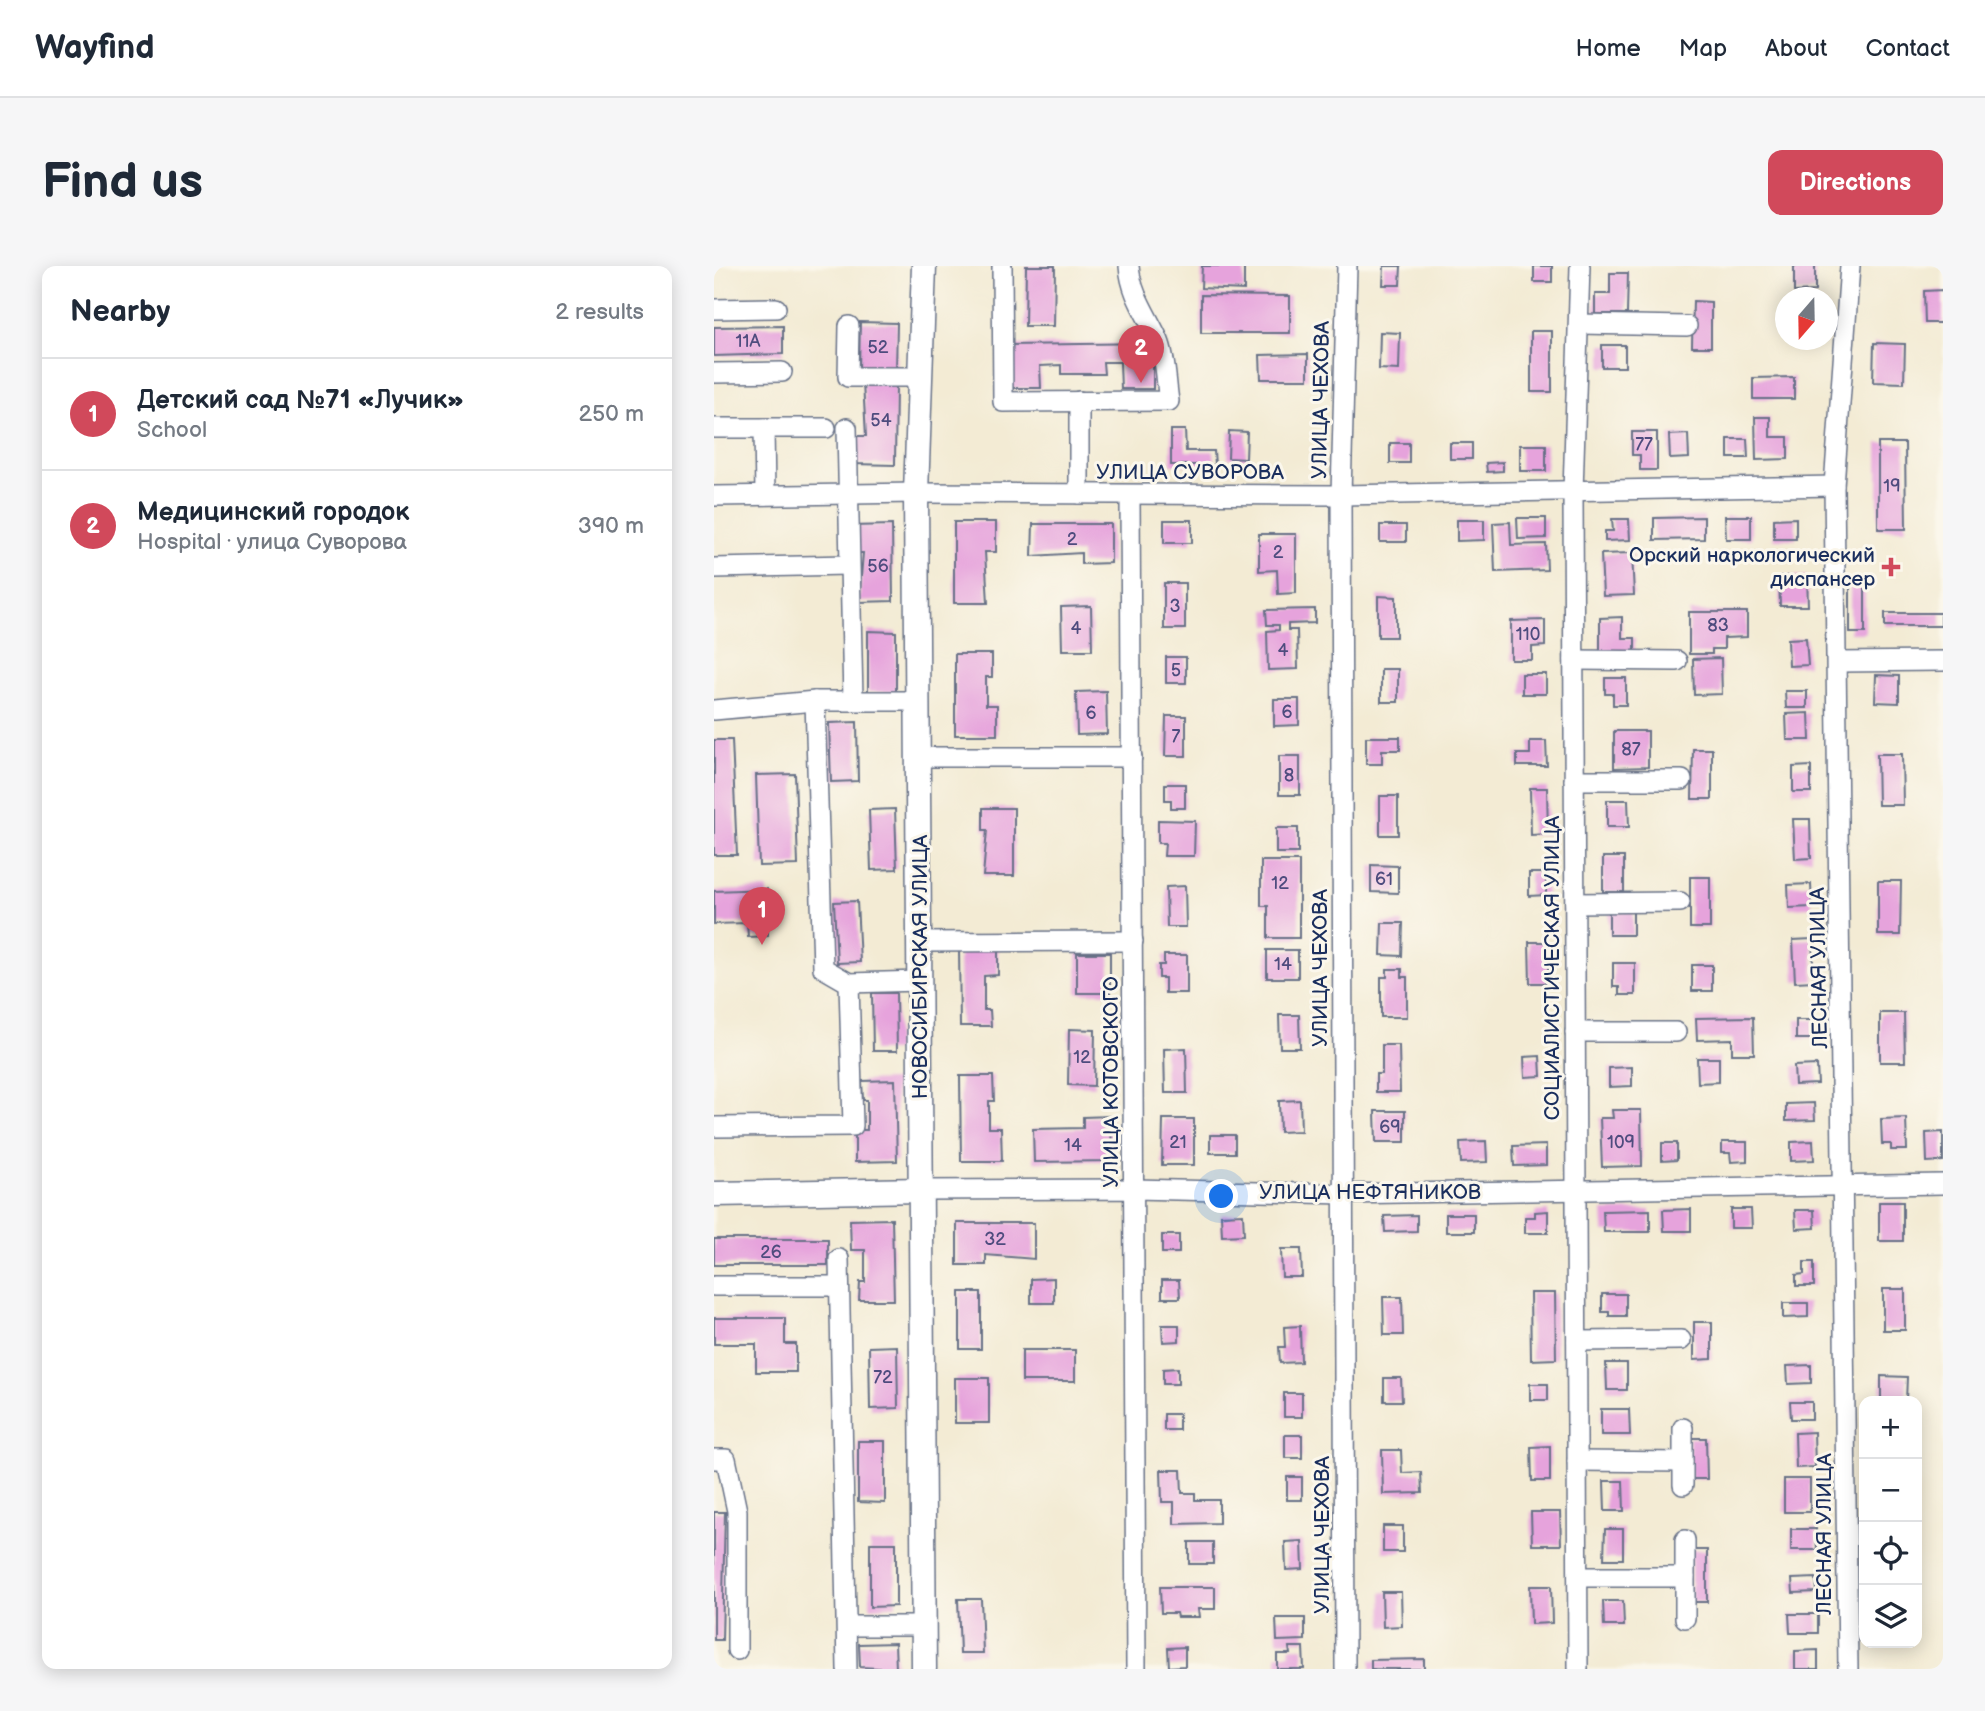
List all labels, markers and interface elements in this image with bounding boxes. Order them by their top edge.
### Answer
text: Wayfind [35,28,154,68]
text: Home [1576,34,1641,63]
text: Map [1679,34,1727,63]
text: About [1765,34,1827,63]
text: Contact [1865,34,1950,63]
button: Directions [1768,150,1943,215]
text: Find us [42,153,203,212]
north arrow [1775,287,1838,350]
text: Nearby [70,294,170,330]
text: 2 results [555,298,644,326]
street label: УЛИЦА ЧЕХОВА [1307,320,1335,479]
pin: 2 [1118,325,1164,383]
house number: 11А [736,331,761,352]
house number: 52 [868,337,889,358]
text: Детский сад №71 «Лучик» [137,385,464,416]
text: 1 [88,400,98,428]
text: 250 m [578,400,644,428]
house number: 54 [870,410,892,431]
text: School [137,416,207,444]
house number: 77 [1635,434,1653,455]
street label: УЛИЦА СУВОРОВА [1096,460,1284,485]
house number: 19 [1883,476,1901,497]
text: Медицинский городок [137,497,409,528]
text: 2 [86,512,100,540]
text: 390 m [578,512,644,540]
text: Hospital · улица Суворова [137,528,407,556]
house number: 2 [1067,529,1078,550]
house number: 2 [1273,542,1284,563]
place label: Орский наркологический диспансер [1629,543,1875,592]
house number: 56 [867,556,889,577]
marker: Орский наркологический диспансер [1881,557,1901,577]
house number: 3 [1169,596,1181,617]
house number: 83 [1707,615,1729,636]
house number: 4 [1071,618,1082,639]
house number: 110 [1516,624,1540,645]
house number: 4 [1278,640,1289,661]
house number: 5 [1171,660,1181,681]
house number: 6 [1282,702,1293,723]
house number: 6 [1086,703,1097,724]
house number: 7 [1172,726,1181,747]
house number: 87 [1621,739,1641,760]
house number: 8 [1284,765,1294,786]
street label: СОЦИАЛИСТИЧЕСКАЯ УЛИЦА [1540,816,1565,1120]
street label: НОВОСИБИРСКАЯ УЛИЦА [908,834,933,1099]
house number: 61 [1375,869,1393,890]
house number: 12 [1271,873,1289,894]
pin: 1 [739,887,785,945]
street label: ЛЕСНАЯ УЛИЦА [1805,887,1833,1050]
street label: УЛИЦА ЧЕХОВА [1308,889,1333,1047]
house number: 14 [1274,954,1292,975]
street label: УЛИЦА КОТОВСКОГО [1099,976,1124,1188]
house number: 12 [1073,1047,1091,1068]
house number: 69 [1379,1117,1401,1138]
house number: 21 [1169,1132,1187,1153]
house number: 109 [1607,1132,1635,1153]
house number: 14 [1064,1135,1082,1156]
your location [1204,1179,1238,1213]
street label: УЛИЦА НЕФТЯНИКОВ [1259,1180,1481,1205]
house number: 32 [984,1229,1006,1250]
house number: 26 [760,1242,782,1263]
house number: 72 [873,1367,893,1388]
map controls [1859,1396,1922,1648]
button: + [1859,1396,1922,1459]
street label: ЛЕСНАЯ УЛИЦА [1812,1453,1837,1616]
street label: УЛИЦА ЧЕХОВА [1310,1456,1335,1614]
button: − [1859,1459,1922,1522]
button: locate [1859,1522,1922,1585]
button: layers [1859,1585,1922,1648]

